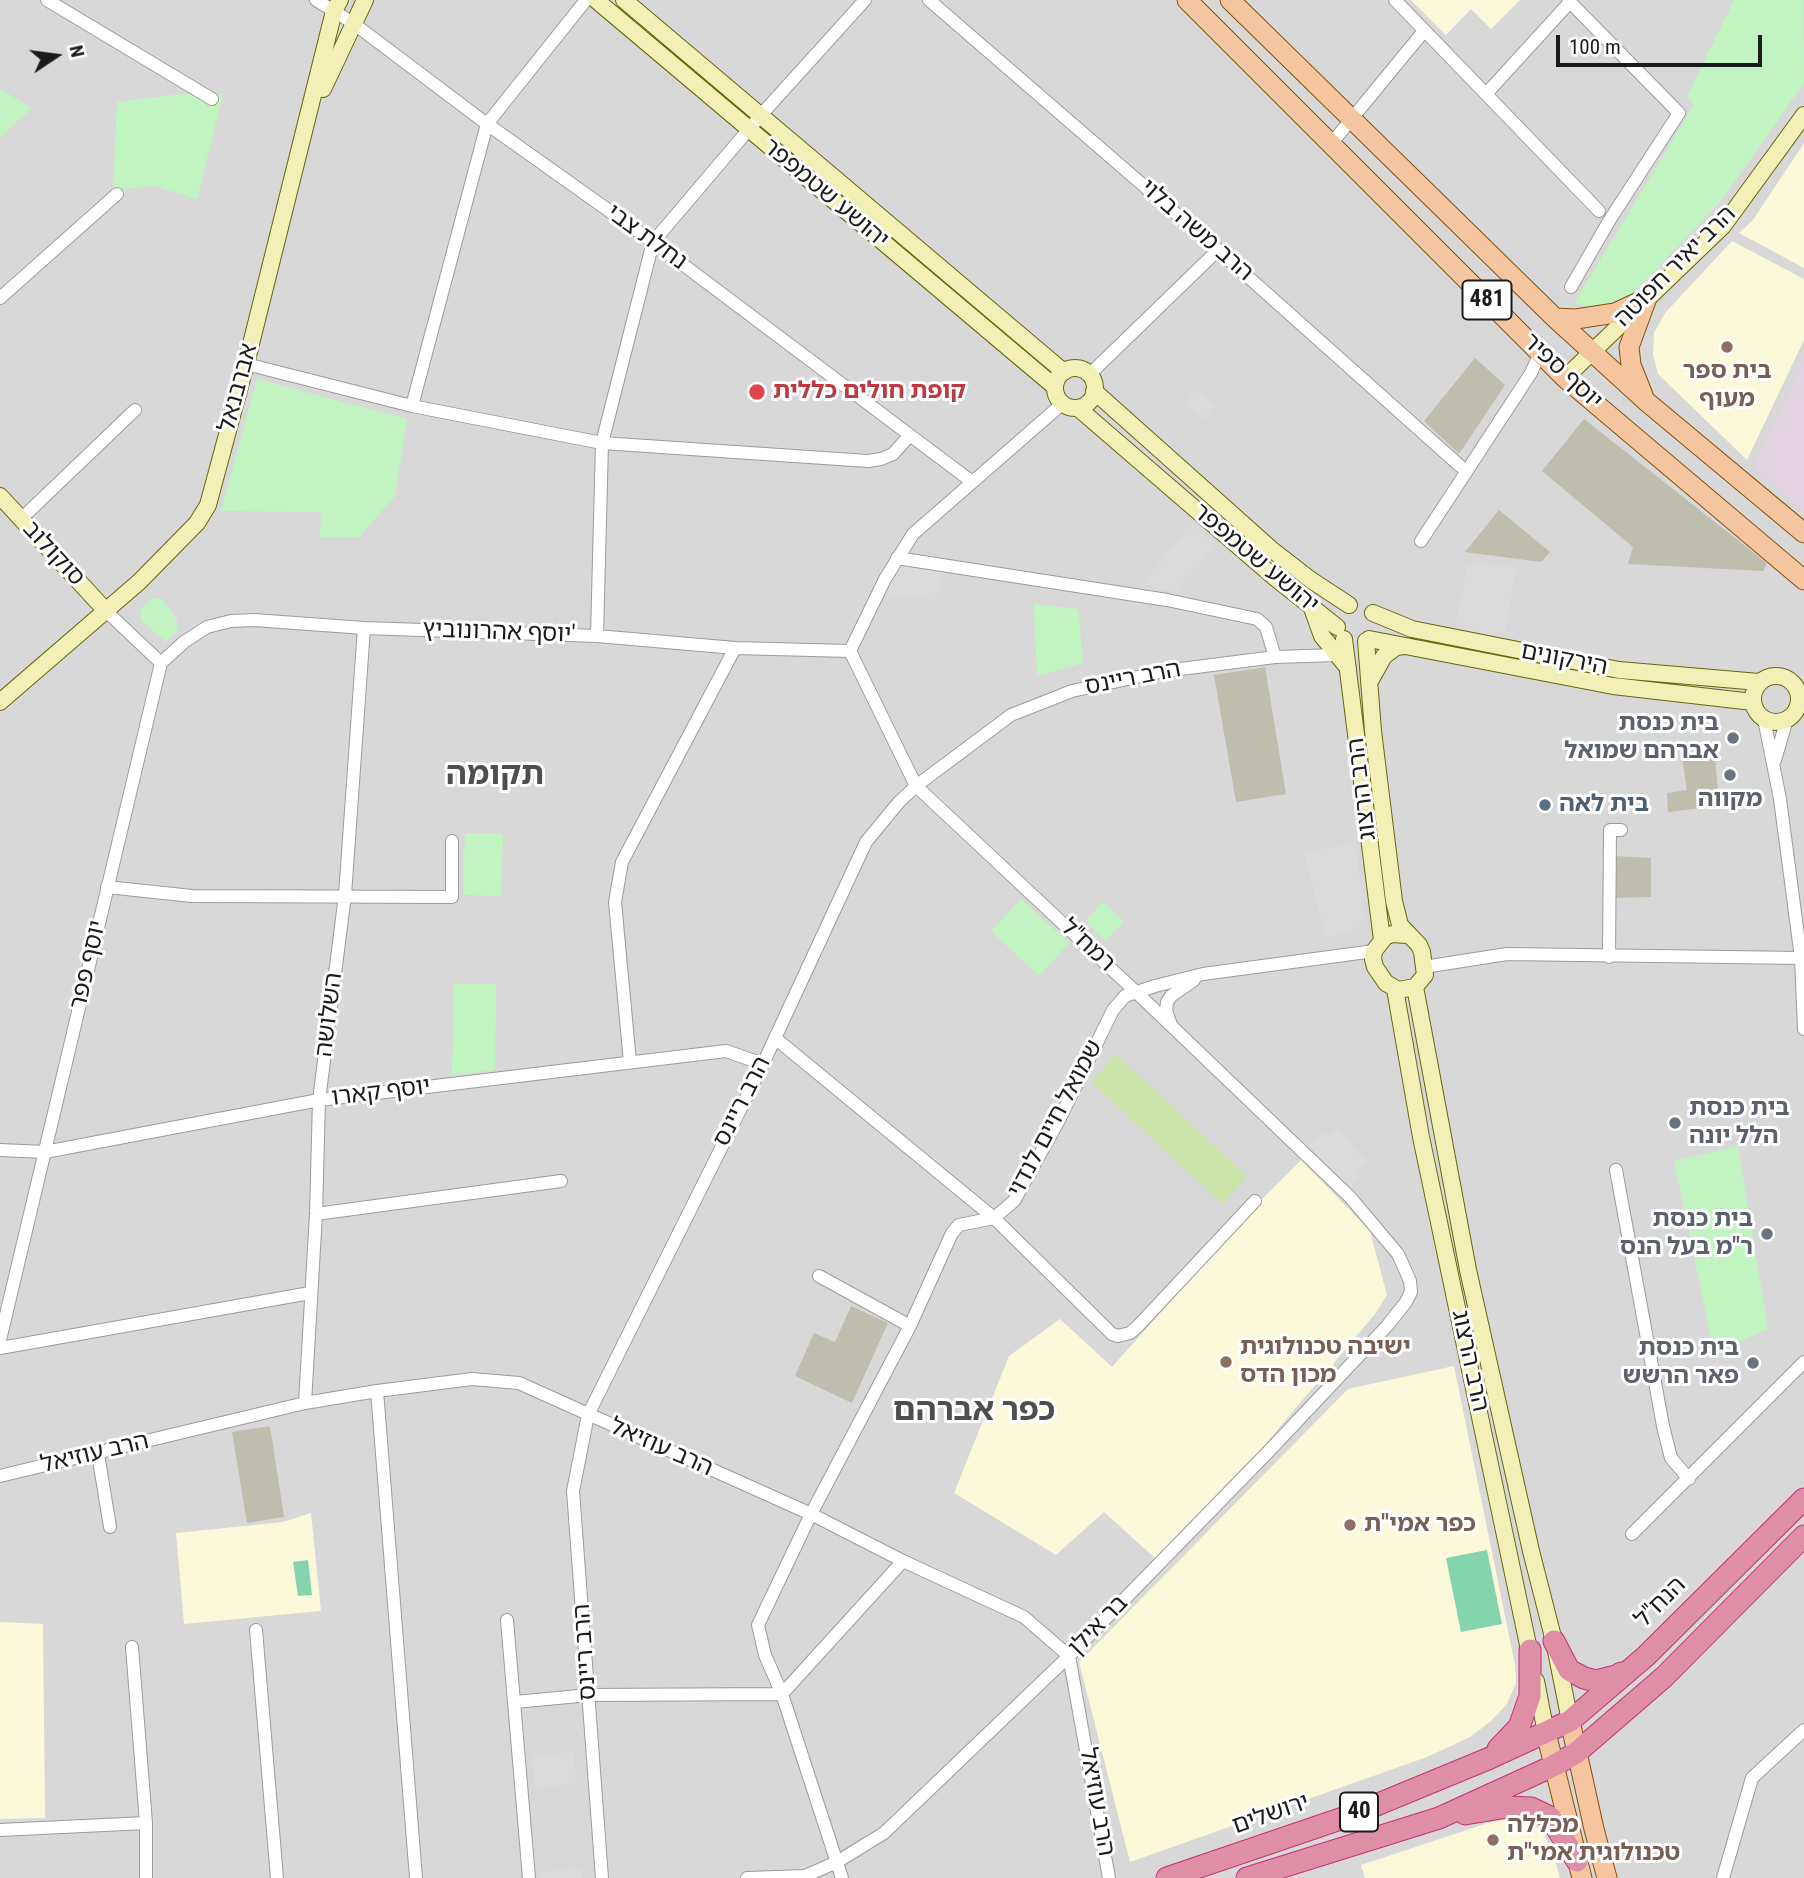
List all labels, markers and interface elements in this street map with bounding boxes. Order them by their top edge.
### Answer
north arrow [21,21,91,91]
scale bar [1559,21,1766,65]
text: 100 m [1569,35,1621,59]
text: N [64,43,89,59]
street label: יהושע שטמפפר [756,133,894,255]
street label: הרב משה בלוי [1134,174,1258,288]
street label: נחלת צבי [600,199,692,277]
street label: הרב יאיר חפוטה [1609,200,1743,334]
road number: 481 [1462,280,1512,320]
street label: יוסף ספיר [1516,328,1608,416]
marker: בית ספר מעוף [1719,339,1735,355]
street label: אברבנאל [213,341,265,435]
place label: בית ספר מעוף [1683,358,1771,414]
place label: קופת חולים כללית [773,378,966,406]
marker: קופת חולים כללית [747,382,767,402]
street label: יהושע שטמפפר [1186,498,1324,620]
street label: סוקולוב [16,516,90,592]
street label: יוסף אהרונוביץ' [422,616,576,650]
street label: הירקונים [1518,637,1610,683]
street label: הרב ריינס [1083,656,1183,702]
place label: בית כנסת אברהם שמואל [1564,710,1719,766]
marker: בית כנסת אברהם שמואל [1725,730,1741,746]
street label: הרב הרצוג [1342,736,1384,842]
district label: תקומה [446,757,544,795]
marker: מקווה [1722,767,1738,783]
place label: מקווה [1698,786,1762,814]
place label: בית לאה [1559,791,1649,819]
marker: בית לאה [1537,797,1553,813]
street label: רמח"ל [1054,914,1120,978]
street label: יוסף פפר [65,918,113,1012]
street label: השלושה [311,971,349,1059]
street label: שמואל חיים לנדוי [1002,1036,1110,1202]
street label: הרב ריינס [708,1052,778,1152]
street label: יוסף קארו [330,1073,432,1113]
place label: בית כנסת הלל יונה [1689,1095,1790,1151]
marker: בית כנסת הלל יונה [1667,1115,1683,1131]
place label: בית כנסת ר"מ בעל הנס [1620,1206,1753,1262]
marker: בית כנסת ר"מ בעל הנס [1759,1226,1775,1242]
street label: הרב הרצוג [1444,1308,1494,1414]
place label: ישיבה טכנולוגית מכון הדס [1240,1334,1411,1390]
place label: בית כנסת פאר הרשש [1623,1335,1739,1391]
marker: ישיבה טכנולוגית מכון הדס [1218,1354,1234,1370]
marker: בית כנסת פאר הרשש [1745,1355,1761,1371]
district label: כפר אברהם [893,1393,1055,1431]
street label: הרב עוזיאל [605,1412,717,1484]
street label: הרב עוזיאל [38,1428,152,1480]
place label: כפר אמי"ת [1364,1511,1476,1539]
marker: כפר אמי"ת [1342,1517,1358,1533]
street label: הנח"ל [1630,1572,1692,1634]
street label: בר אילן [1063,1590,1135,1662]
street label: הרב ריינס [568,1603,604,1701]
street label: הרב עוזיאל [1072,1745,1120,1859]
street label: ירושלים [1229,1788,1313,1842]
road number: 40 [1340,1792,1378,1831]
place label: מכללה טכנולוגית אמי"ת [1507,1812,1680,1868]
marker: מכללה טכנולוגית אמי"ת [1485,1832,1501,1848]

